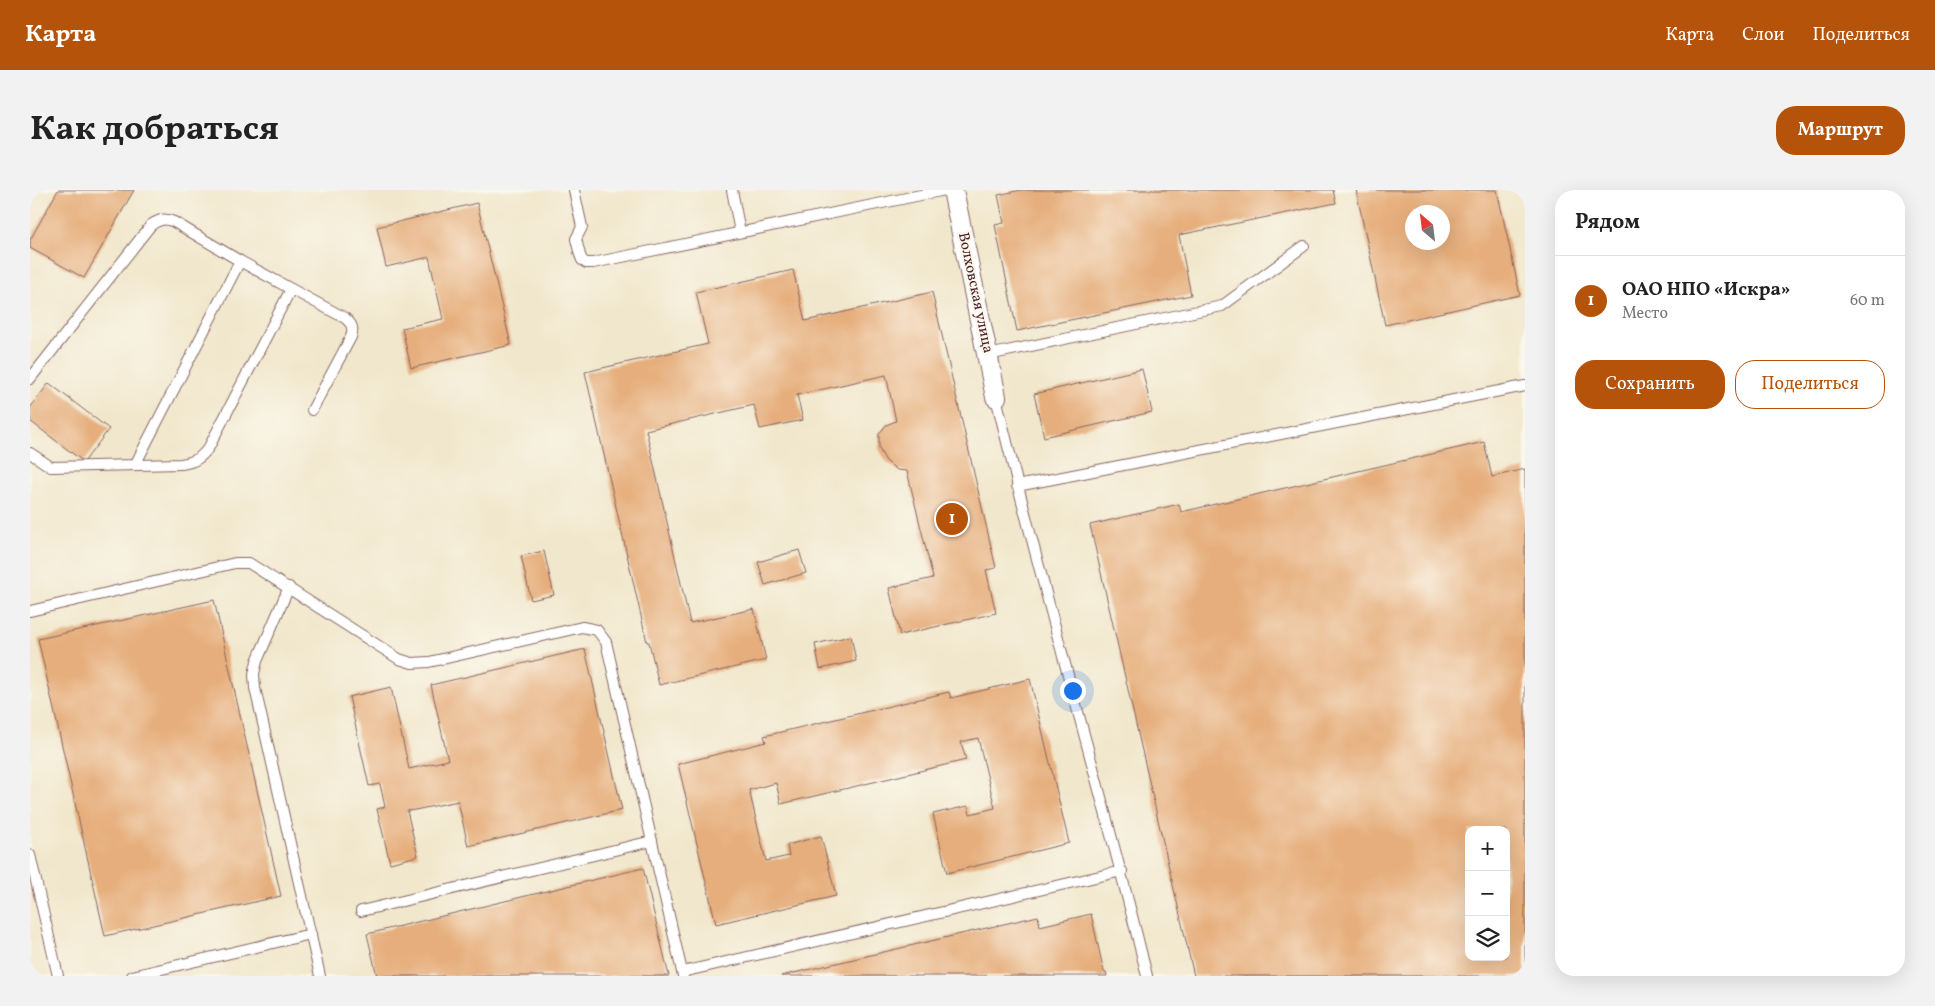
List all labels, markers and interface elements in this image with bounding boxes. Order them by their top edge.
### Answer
text: Карта [25,18,96,52]
text: Карта [1666,23,1714,48]
text: Слои [1742,23,1784,48]
text: Поделиться [1812,23,1910,48]
text: Как добраться [30,106,279,154]
button: Маршрут [1776,106,1905,155]
north arrow [1405,205,1450,250]
text: Рядом [1575,208,1640,237]
street label: Волховская улица [952,231,998,355]
text: ОАО НПО «Искра» [1622,277,1791,303]
text: 1 [1588,290,1594,312]
text: 60 m [1850,290,1885,312]
text: Место [1622,303,1668,325]
button: Сохранить [1575,360,1725,409]
button: Поделиться [1735,360,1885,409]
pin: 1 [936,500,968,538]
your location [1060,678,1086,704]
map controls [1465,826,1510,961]
button: + [1465,826,1510,871]
button: − [1465,871,1510,916]
button: layers [1465,916,1510,961]

